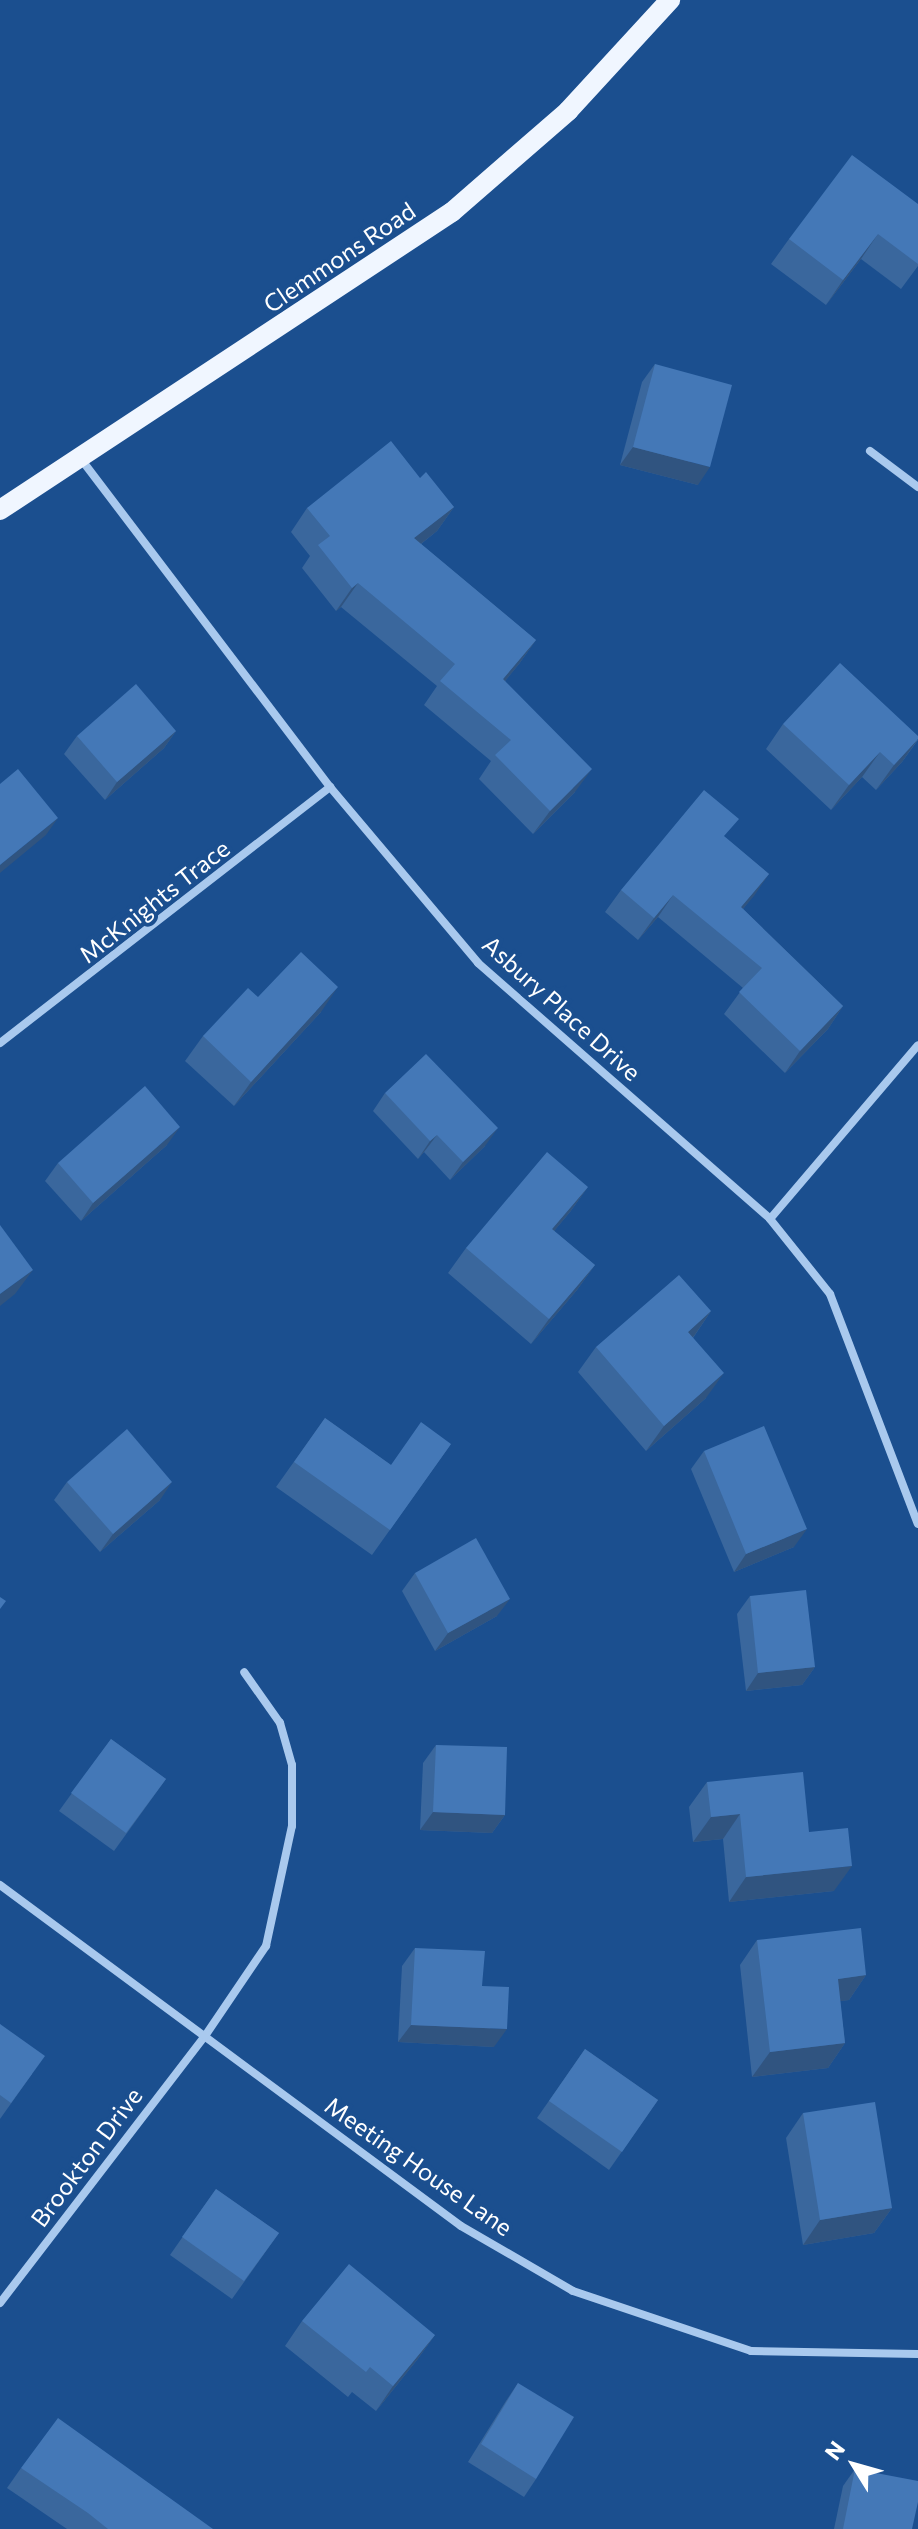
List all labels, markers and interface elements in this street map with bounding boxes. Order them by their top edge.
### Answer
street label: Clemmons Road [258,196,420,318]
street label: McKnights Trace [73,833,235,969]
street label: Asbury Place Drive [477,930,647,1086]
street label: Brookton Drive [24,2082,148,2232]
street label: Meeting House Lane [320,2091,518,2241]
north arrow [814,2425,894,2505]
text: N [819,2436,850,2465]

